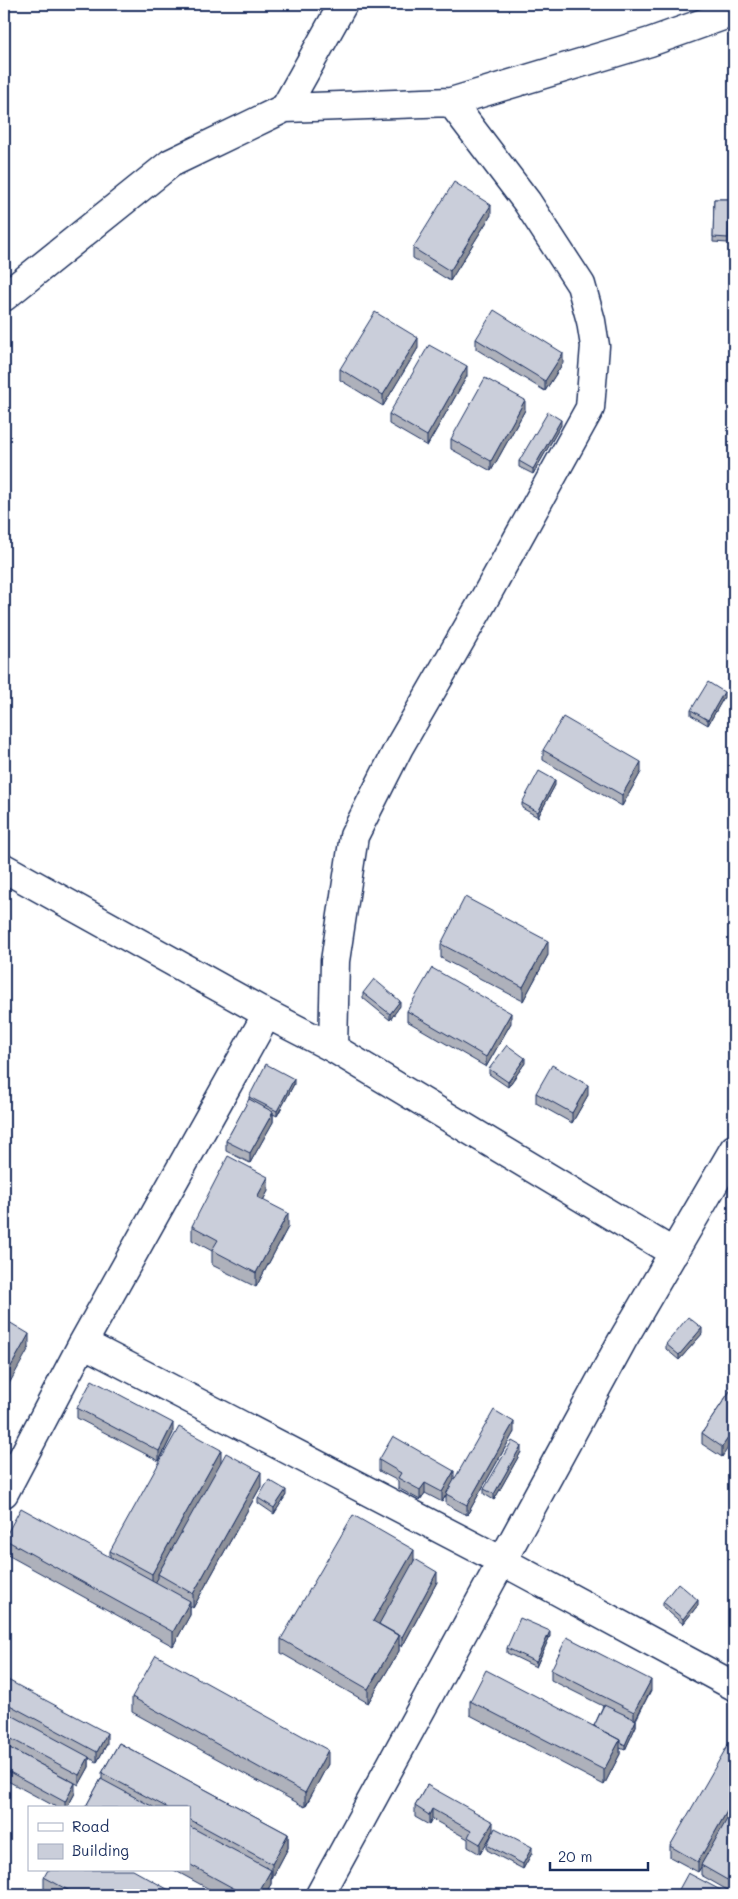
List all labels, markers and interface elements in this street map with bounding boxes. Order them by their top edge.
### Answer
legend [28,1806,190,1872]
text: Road [72,1816,109,1836]
scale bar [550,1839,648,1871]
text: Building [72,1840,129,1860]
text: 20 m [558,1846,592,1866]

